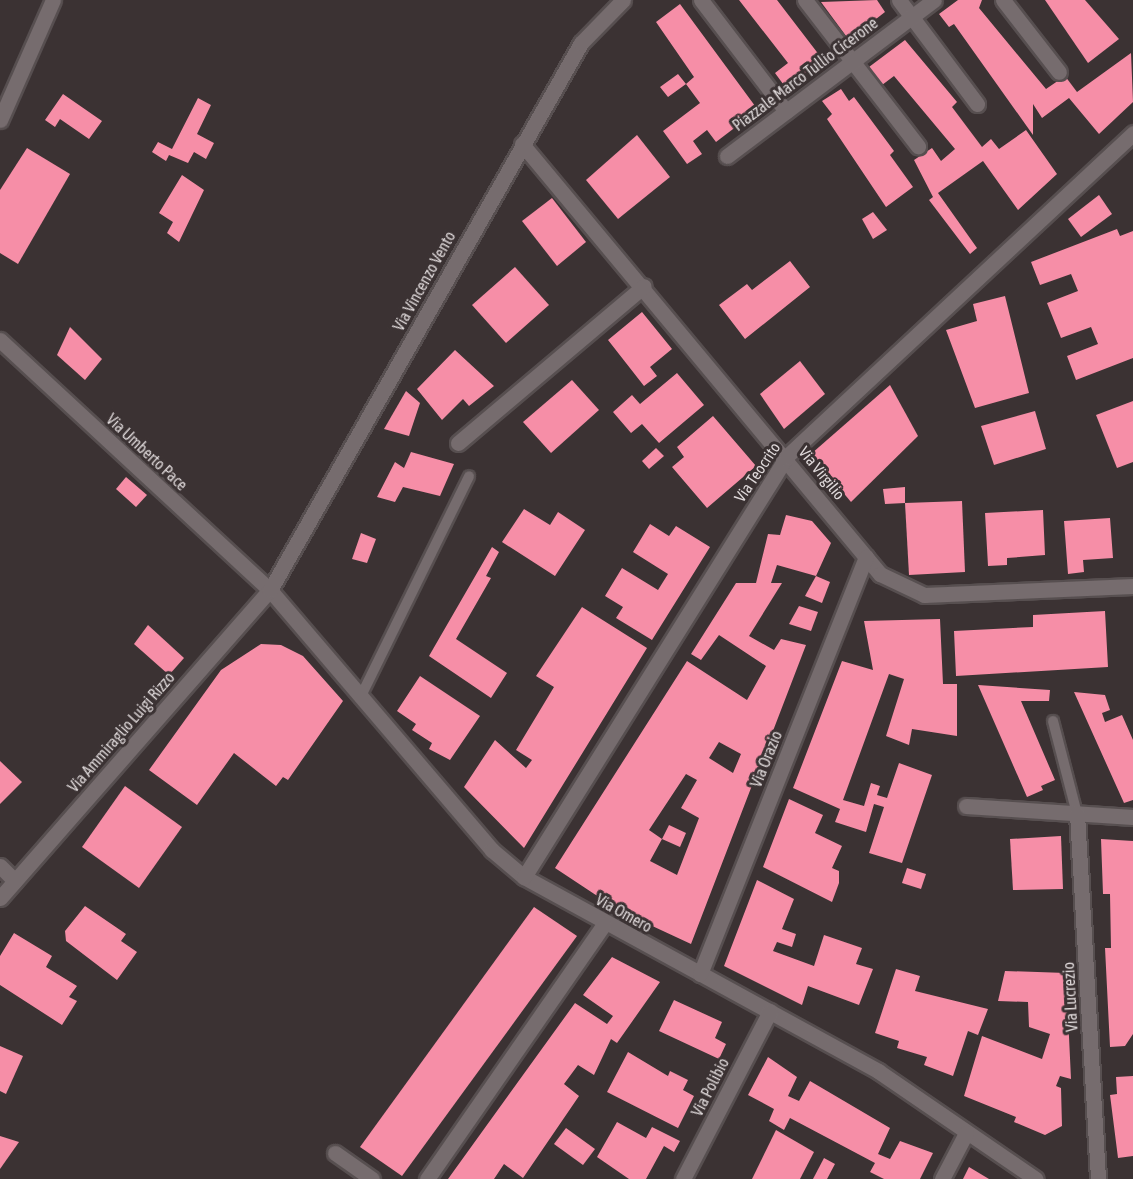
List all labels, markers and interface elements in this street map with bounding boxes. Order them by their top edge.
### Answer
street label: Piazzale Marco Tullio Cicerone [729,13,881,135]
street label: Via Vincenzo Vento [389,228,459,334]
street label: Via Umberto Pace [102,410,192,494]
street label: Via Teocrito [730,438,784,506]
street label: Via Virgilio [795,443,849,503]
street label: Via Ammiraglio Luigi Rizzo [64,668,178,796]
street label: Via Orazio [746,728,786,790]
street label: Via Omero [592,890,656,936]
street label: Via Lucrezio [1059,962,1081,1032]
street label: Via Polibio [687,1055,733,1119]

